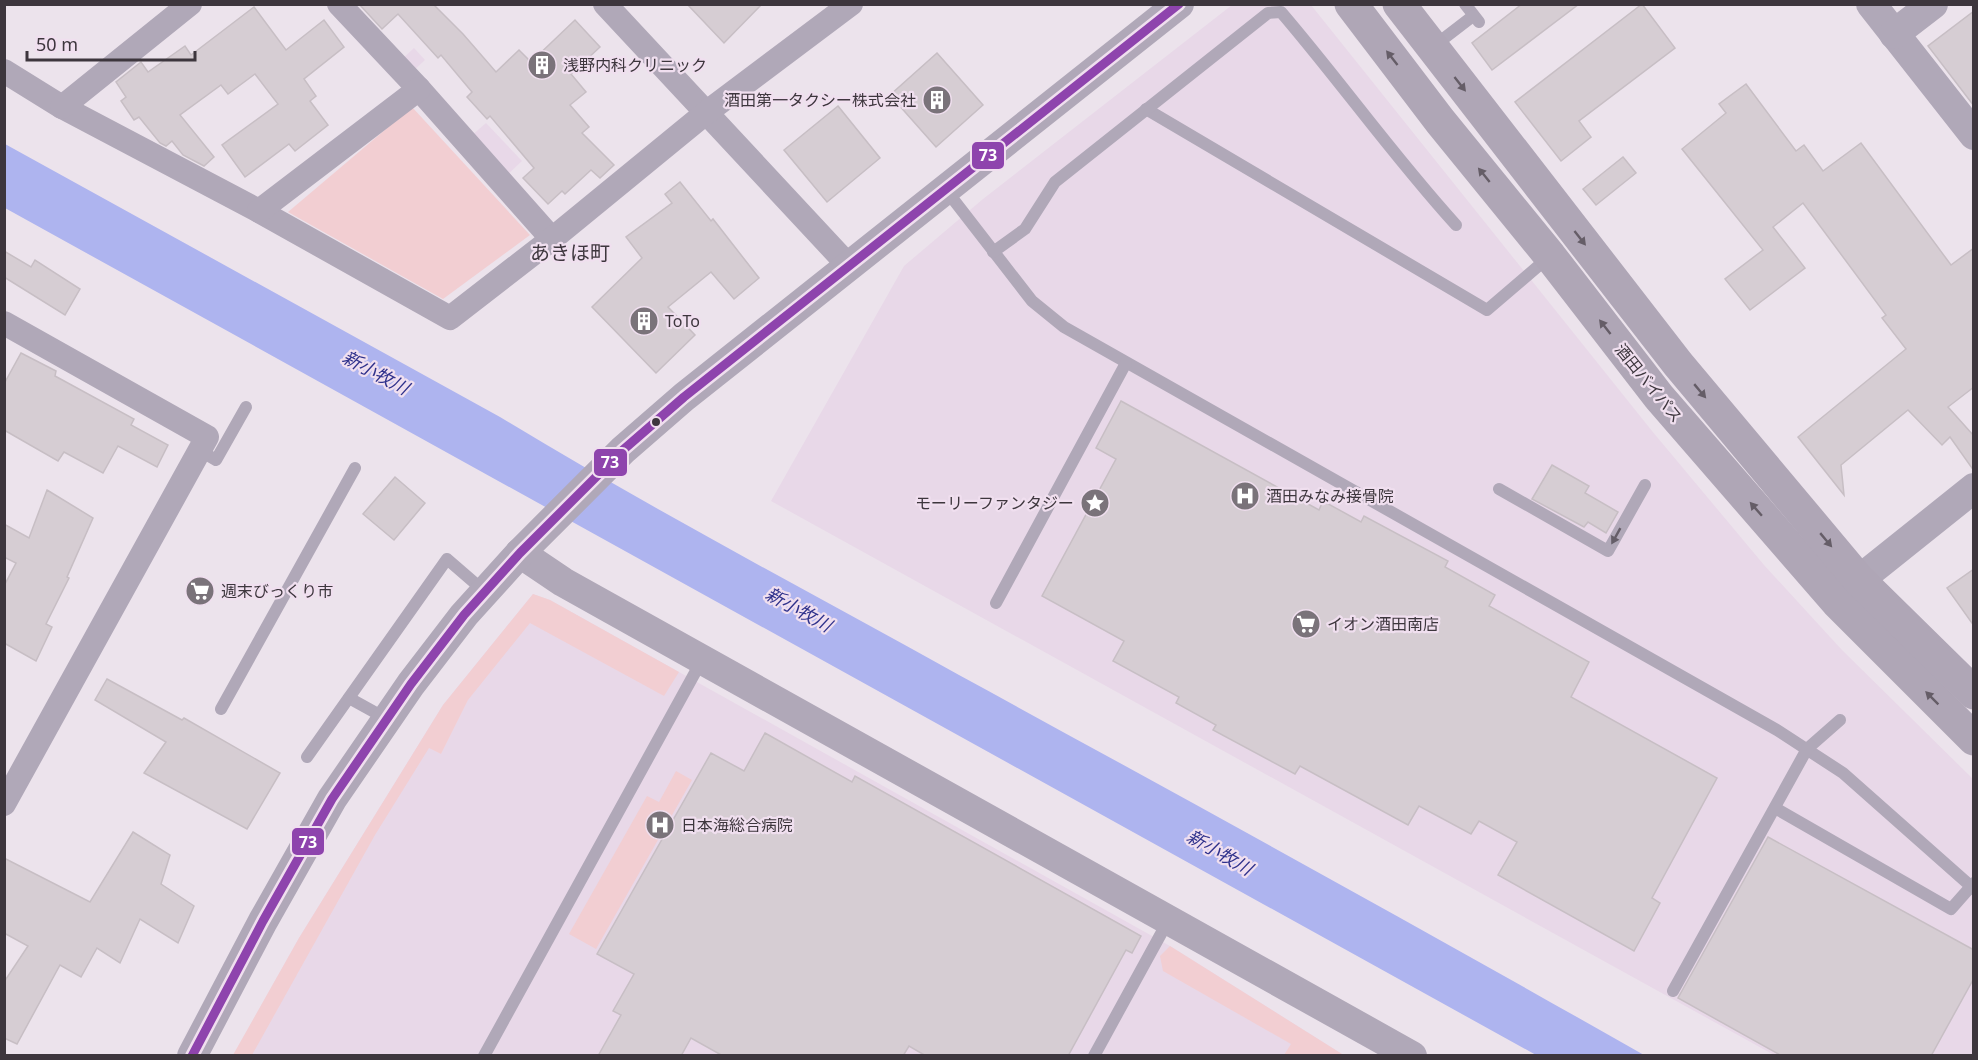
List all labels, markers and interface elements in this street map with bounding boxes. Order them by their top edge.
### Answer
scale bar [27,24,195,62]
text: 50 m [36,32,78,56]
building icon: 浅野内科クリニック [526,49,558,81]
one-way arrow [1386,51,1398,66]
place label: 浅野内科クリニック [563,54,707,76]
one-way arrow [1453,77,1465,92]
building icon: 酒田第一タクシー株式会社 [921,84,953,116]
place label: 酒田第一タクシー株式会社 [724,89,916,111]
line badge: 73 [971,141,1005,170]
text: 73 [979,144,997,166]
one-way arrow [1478,167,1490,182]
one-way arrow [1573,230,1586,246]
district label: あきほ町 [530,239,610,266]
building icon: ToTo [628,305,660,337]
place label: ToTo [665,310,700,332]
one-way arrow [1598,319,1611,335]
street label: 酒田バイパス [1610,339,1688,427]
water label: 新小牧川 [339,345,415,400]
one-way arrow [1694,383,1707,399]
unlabelled marker [650,416,662,428]
line badge: 73 [593,448,628,477]
text: 73 [601,451,619,473]
hospital icon: 酒田みなみ接骨院 [1229,480,1261,512]
place label: 酒田みなみ接骨院 [1266,485,1394,507]
place icon: モーリーファンタジー [1079,487,1111,519]
place label: モーリーファンタジー [915,492,1074,514]
one-way arrow [1750,501,1763,517]
one-way arrow [1611,528,1622,544]
one-way arrow [1819,532,1832,547]
supermarket icon: 週末びっくり市 [184,575,216,607]
place label: 週末びっくり市 [221,580,333,602]
water label: 新小牧川 [762,581,838,638]
supermarket icon: イオン酒田南店 [1290,608,1322,640]
place label: イオン酒田南店 [1327,613,1439,635]
one-way arrow [1925,692,1939,706]
hospital icon: 日本海総合病院 [644,809,676,841]
place label: 日本海総合病院 [681,814,793,836]
water label: 新小牧川 [1183,824,1259,881]
line badge: 73 [291,827,325,856]
text: 73 [299,831,317,853]

